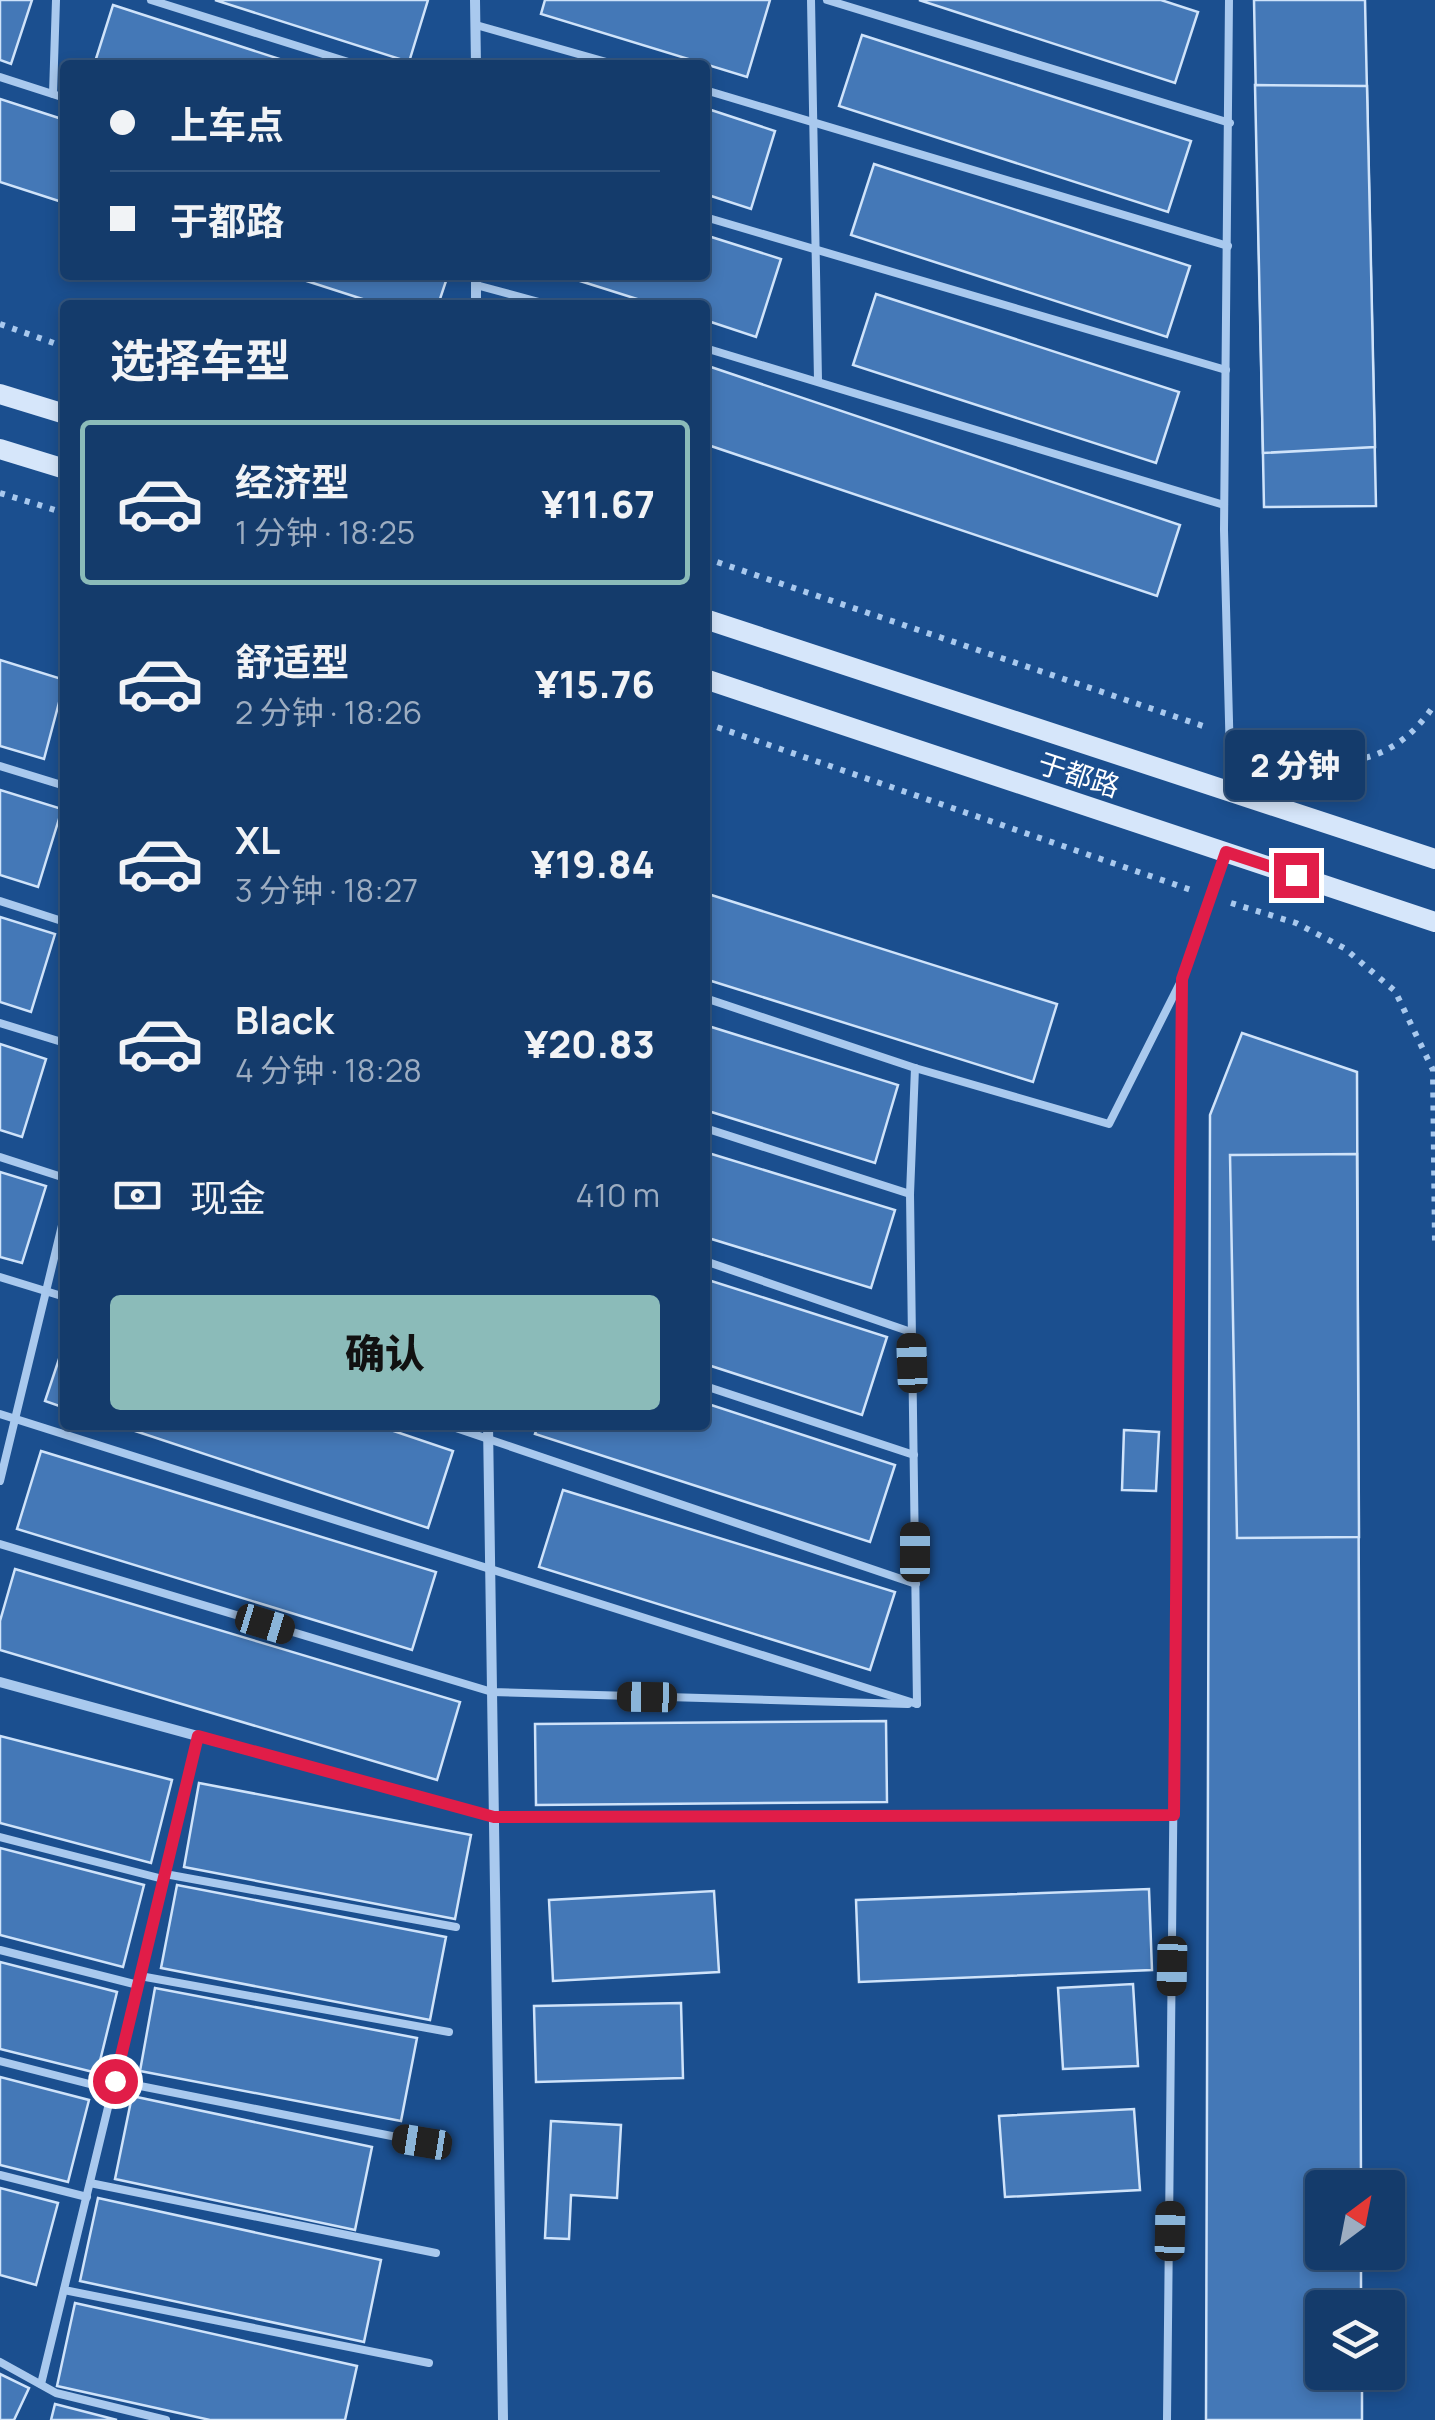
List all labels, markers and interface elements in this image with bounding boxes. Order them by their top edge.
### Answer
text: 上车点 [170,98,284,150]
text: 于都路 [170,194,284,246]
text: 选择车型 [110,329,290,391]
text: 经济型 [235,455,349,507]
icon: car [115,458,205,548]
text: ¥11.67 [542,477,655,529]
text: 1 分钟 · 18:25 [235,510,415,554]
text: 舒适型 [235,635,349,687]
icon: car [115,638,205,728]
text: ¥15.76 [535,657,655,709]
text: 2 分钟 · 18:26 [235,690,422,734]
callout: 2 分钟 [1226,730,1366,800]
street label: 于都路 [1033,743,1125,805]
text: 2 分钟 [1250,743,1340,787]
text: XL [235,813,280,865]
icon: car [115,818,205,908]
text: ¥19.84 [531,837,655,889]
route end [1274,853,1319,898]
text: 3 分钟 · 18:27 [235,868,418,912]
text: Black [235,993,334,1045]
icon: car [115,998,205,1088]
text: ¥20.83 [524,1017,655,1069]
text: 4 分钟 · 18:28 [235,1048,422,1092]
icon: cash [110,1168,165,1223]
text: 现金 [190,1171,266,1223]
text: 410 m [576,1173,660,1217]
button: 确认 [110,1295,660,1410]
car [896,1332,928,1394]
car [900,1522,930,1582]
car [232,1601,298,1647]
car [617,1681,677,1713]
car [1156,1936,1188,1996]
route start [93,2059,138,2104]
car [390,2122,454,2162]
north arrow [1305,2170,1405,2270]
map controls [1305,2170,1405,2390]
car [1154,2201,1186,2261]
button: layers [1305,2290,1405,2390]

